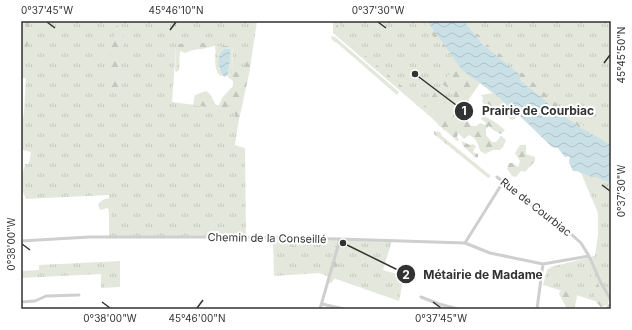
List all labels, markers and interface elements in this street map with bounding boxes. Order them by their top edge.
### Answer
text: 0°37'45"W [21,4,73,16]
text: 45°46'10"N [149,4,203,16]
text: 0°37'30"W [352,4,404,16]
text: 45°45'50"N [615,27,627,83]
callout: Prairie de Courbiac [454,99,602,123]
text: 1 [461,103,467,118]
text: Prairie de Courbiac [482,103,594,118]
text: 0°37'30"W [615,165,627,217]
street label: Rue de Courbiac [498,175,574,239]
text: 0°38'00"W [5,217,17,271]
street label: Chemin de la Conseillé [207,230,327,246]
callout: Métairie de Madame [396,262,551,286]
text: 2 [402,267,410,282]
text: Métairie de Madame [423,267,543,282]
text: 0°38'00"W [83,312,137,324]
text: 45°46'00"N [168,312,226,324]
text: 0°37'45"W [415,312,467,324]

